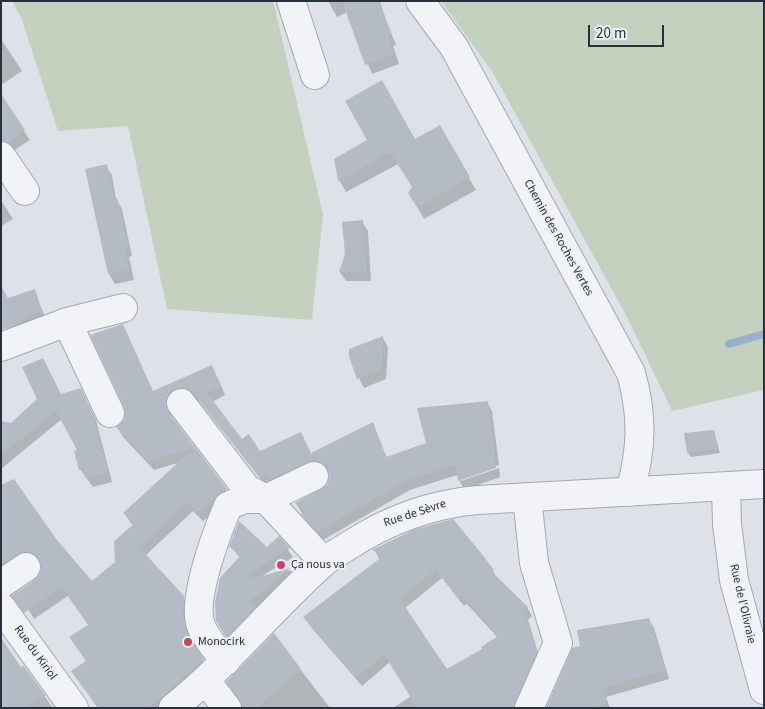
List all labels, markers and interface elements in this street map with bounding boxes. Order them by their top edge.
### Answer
scale bar [590,15,666,47]
text: 20 m [596,23,626,44]
street label: Chemin des Roches Vertes [520,177,596,299]
street label: Rue de Sèvre [382,497,448,531]
place label: Ça nous va [291,558,345,572]
marker: Ça nous va [275,559,287,571]
street label: Rue de l'Olivraie [726,563,758,645]
street label: Rue du Kiriol [10,623,60,683]
place label: Monocirk [198,635,245,649]
marker: Monocirk [182,636,194,648]

